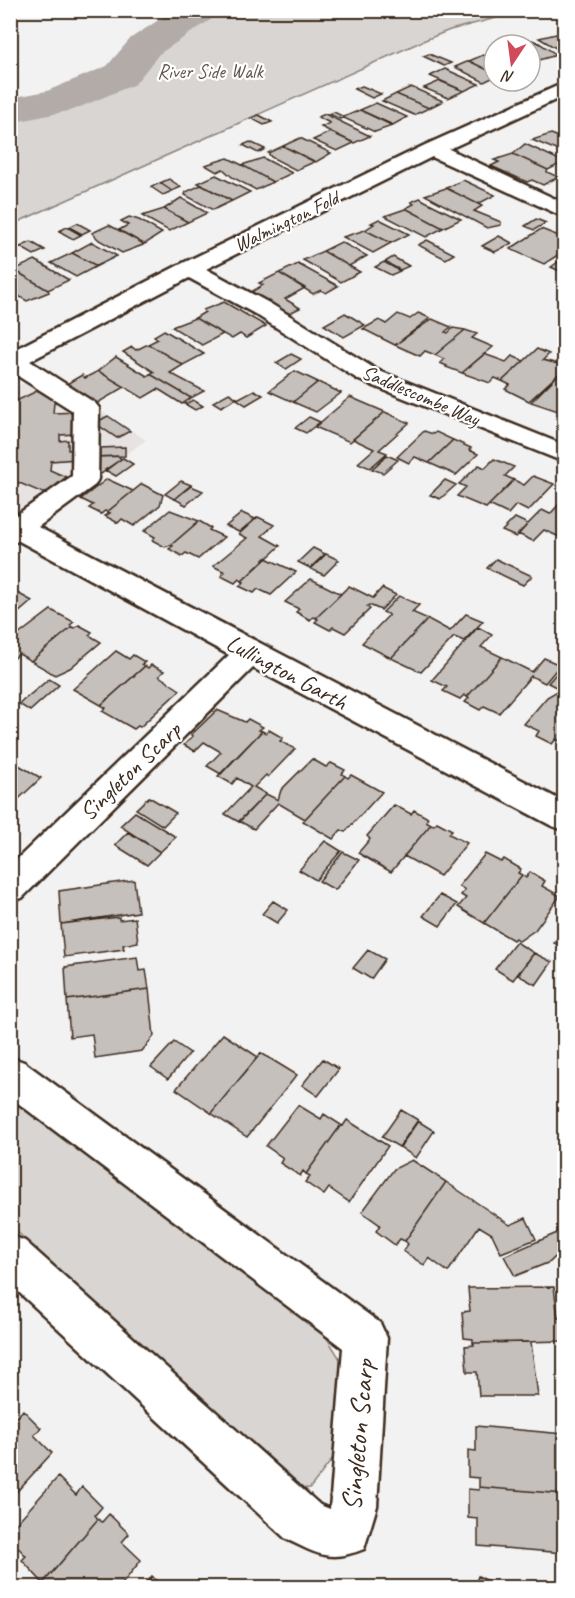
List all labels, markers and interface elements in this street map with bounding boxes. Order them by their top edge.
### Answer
north arrow [482,33,542,93]
park label: River Side Walk [157,59,264,84]
text: N [499,65,516,87]
street label: Walmington Fold [230,184,345,257]
street label: Saddlescombe Way [358,359,484,432]
street label: Lullington Garth [221,628,354,717]
street label: Singleton Scarp [73,714,188,827]
street label: Singleton Scarp [333,1357,382,1512]

